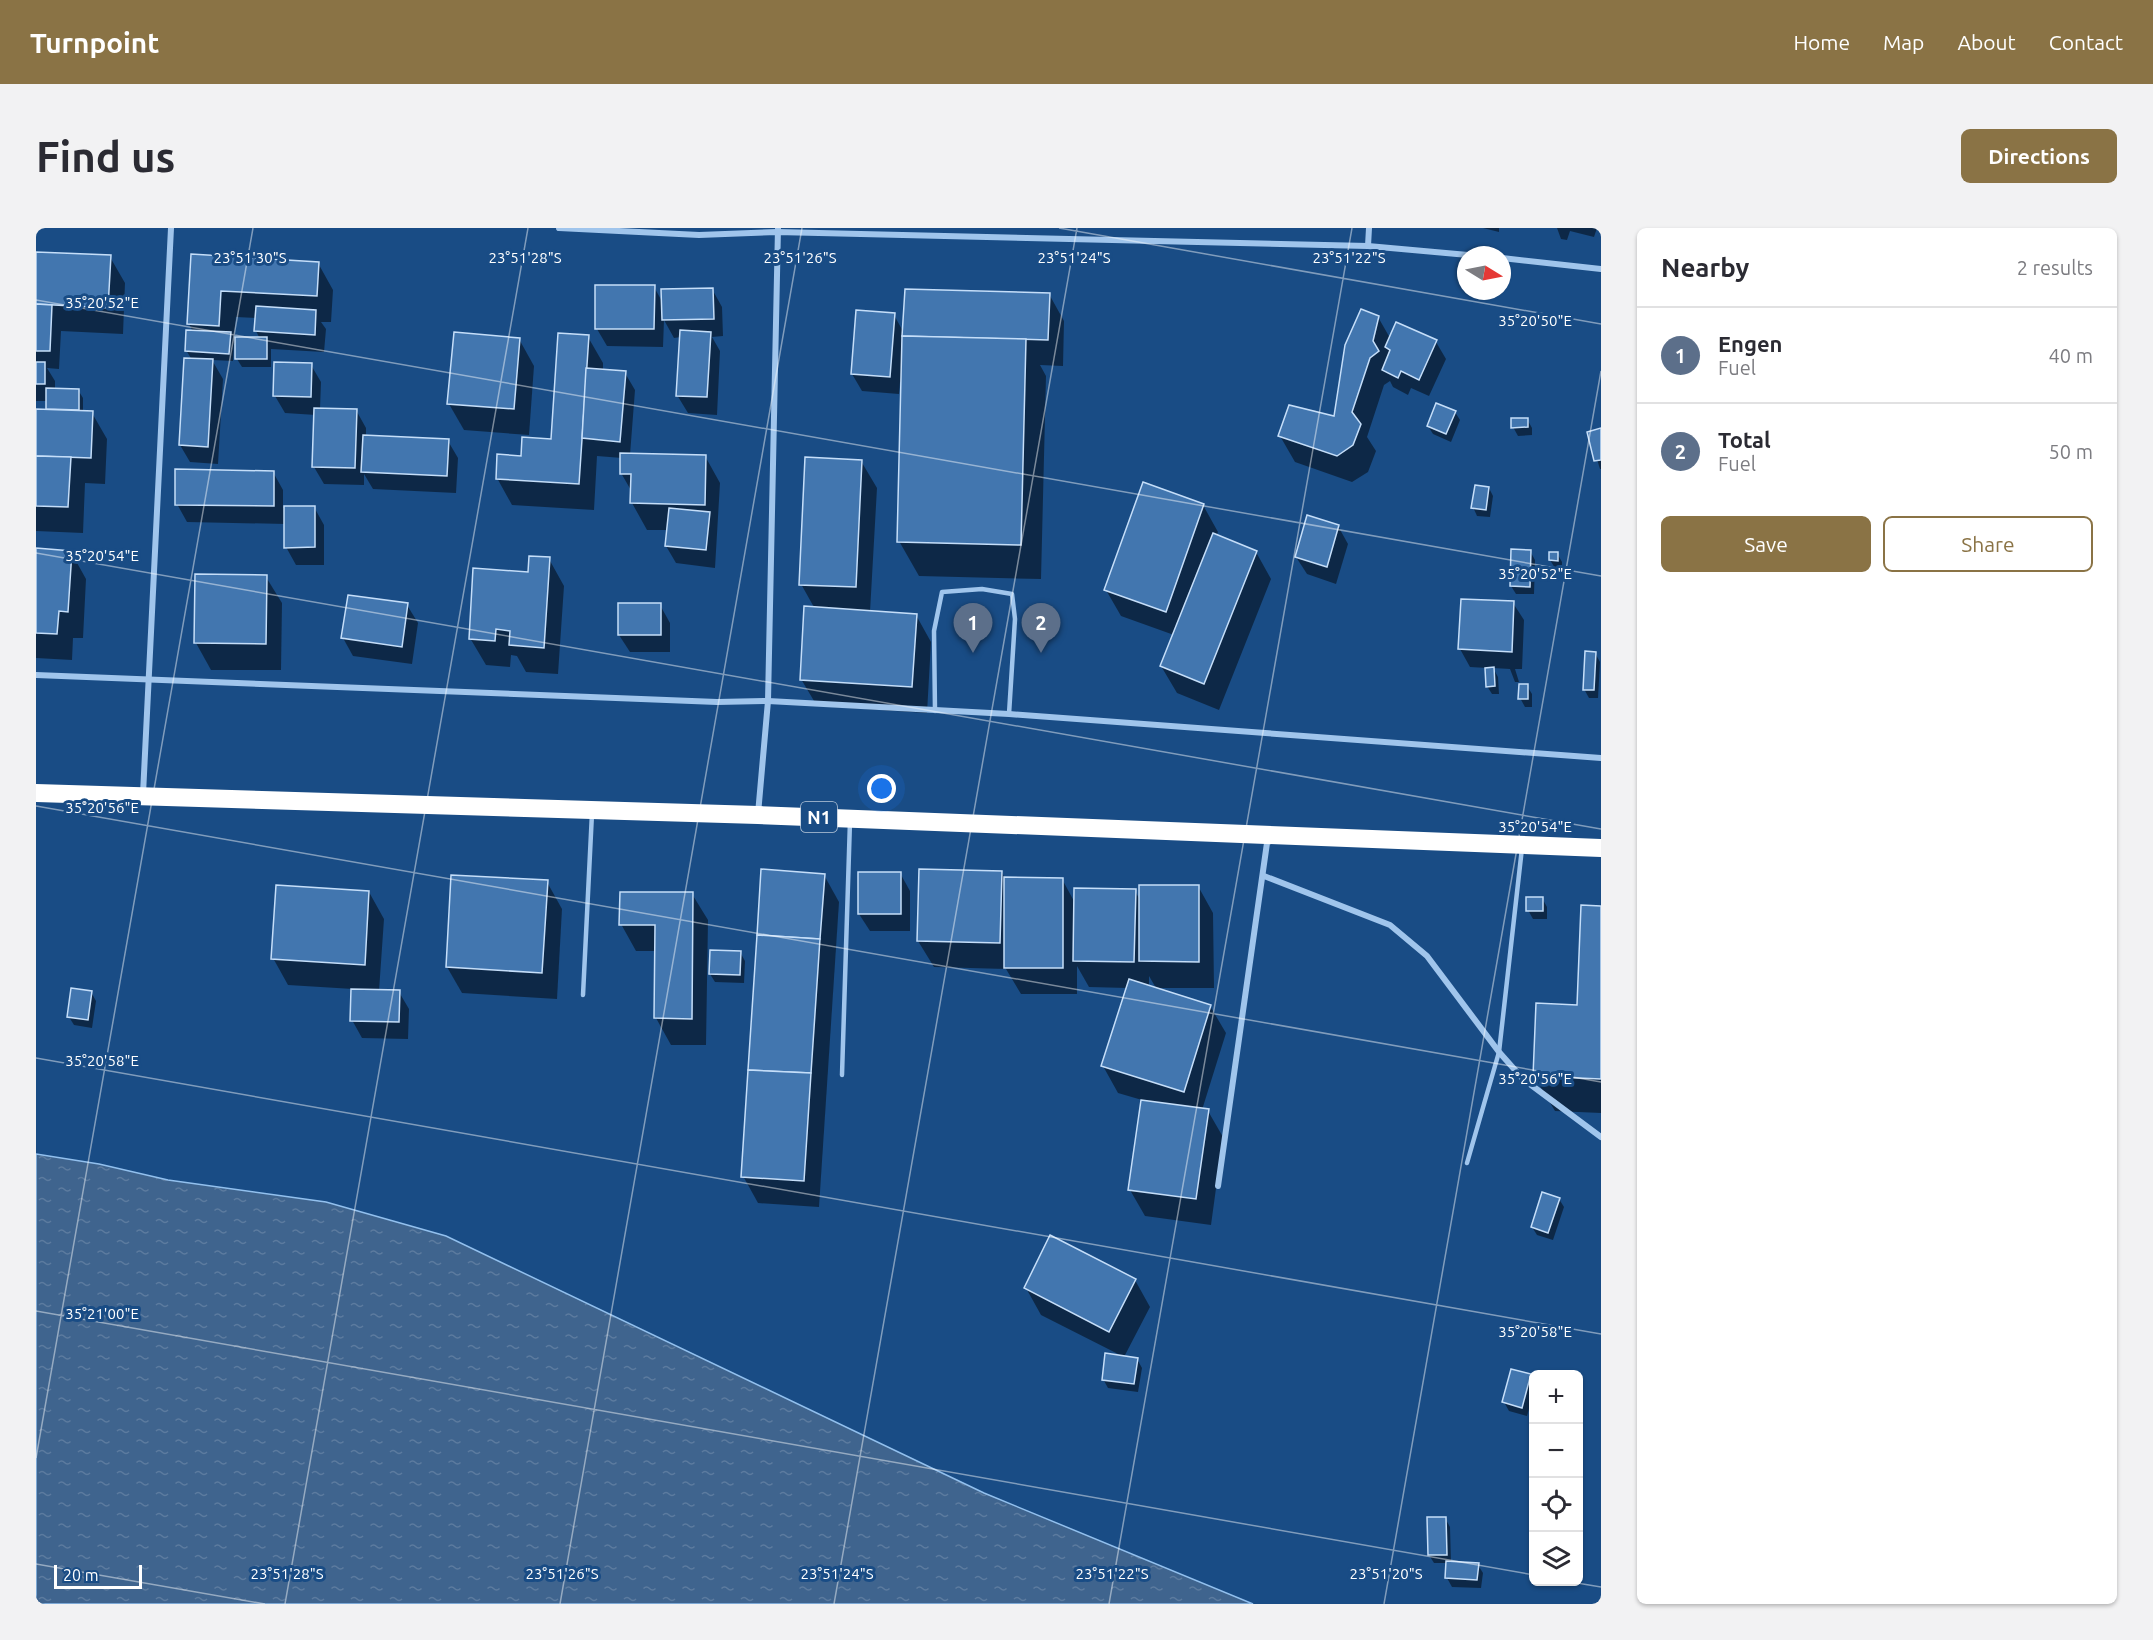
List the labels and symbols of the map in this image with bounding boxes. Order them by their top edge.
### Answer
north arrow [1457,246,1511,300]
text: 23°51'30"S [213,249,287,266]
text: 23°51'28"S [488,249,562,266]
text: 23°51'26"S [763,249,837,266]
text: 23°51'24"S [1037,249,1111,266]
text: 23°51'22"S [1312,249,1386,266]
text: 35°20'52"E [65,294,139,311]
text: 35°20'50"E [1498,312,1572,329]
text: 35°20'54"E [65,547,139,564]
text: 35°20'52"E [1498,565,1572,582]
pin: 1 [954,604,992,653]
pin: 2 [1022,604,1060,653]
your location [867,774,896,803]
text: 35°20'56"E [65,799,139,816]
road number: N1 [801,802,837,832]
text: 35°20'54"E [1498,818,1572,835]
text: 35°20'58"E [65,1052,139,1069]
text: 35°20'56"E [1498,1070,1572,1087]
text: 35°21'00"E [65,1305,139,1322]
text: 35°20'58"E [1498,1323,1572,1340]
scale bar [54,1562,142,1590]
text: 23°51'28"S [250,1565,324,1582]
text: 23°51'26"S [525,1565,599,1582]
text: 23°51'24"S [800,1565,874,1582]
text: 23°51'22"S [1075,1565,1149,1582]
text: 23°51'20"S [1349,1565,1423,1582]

